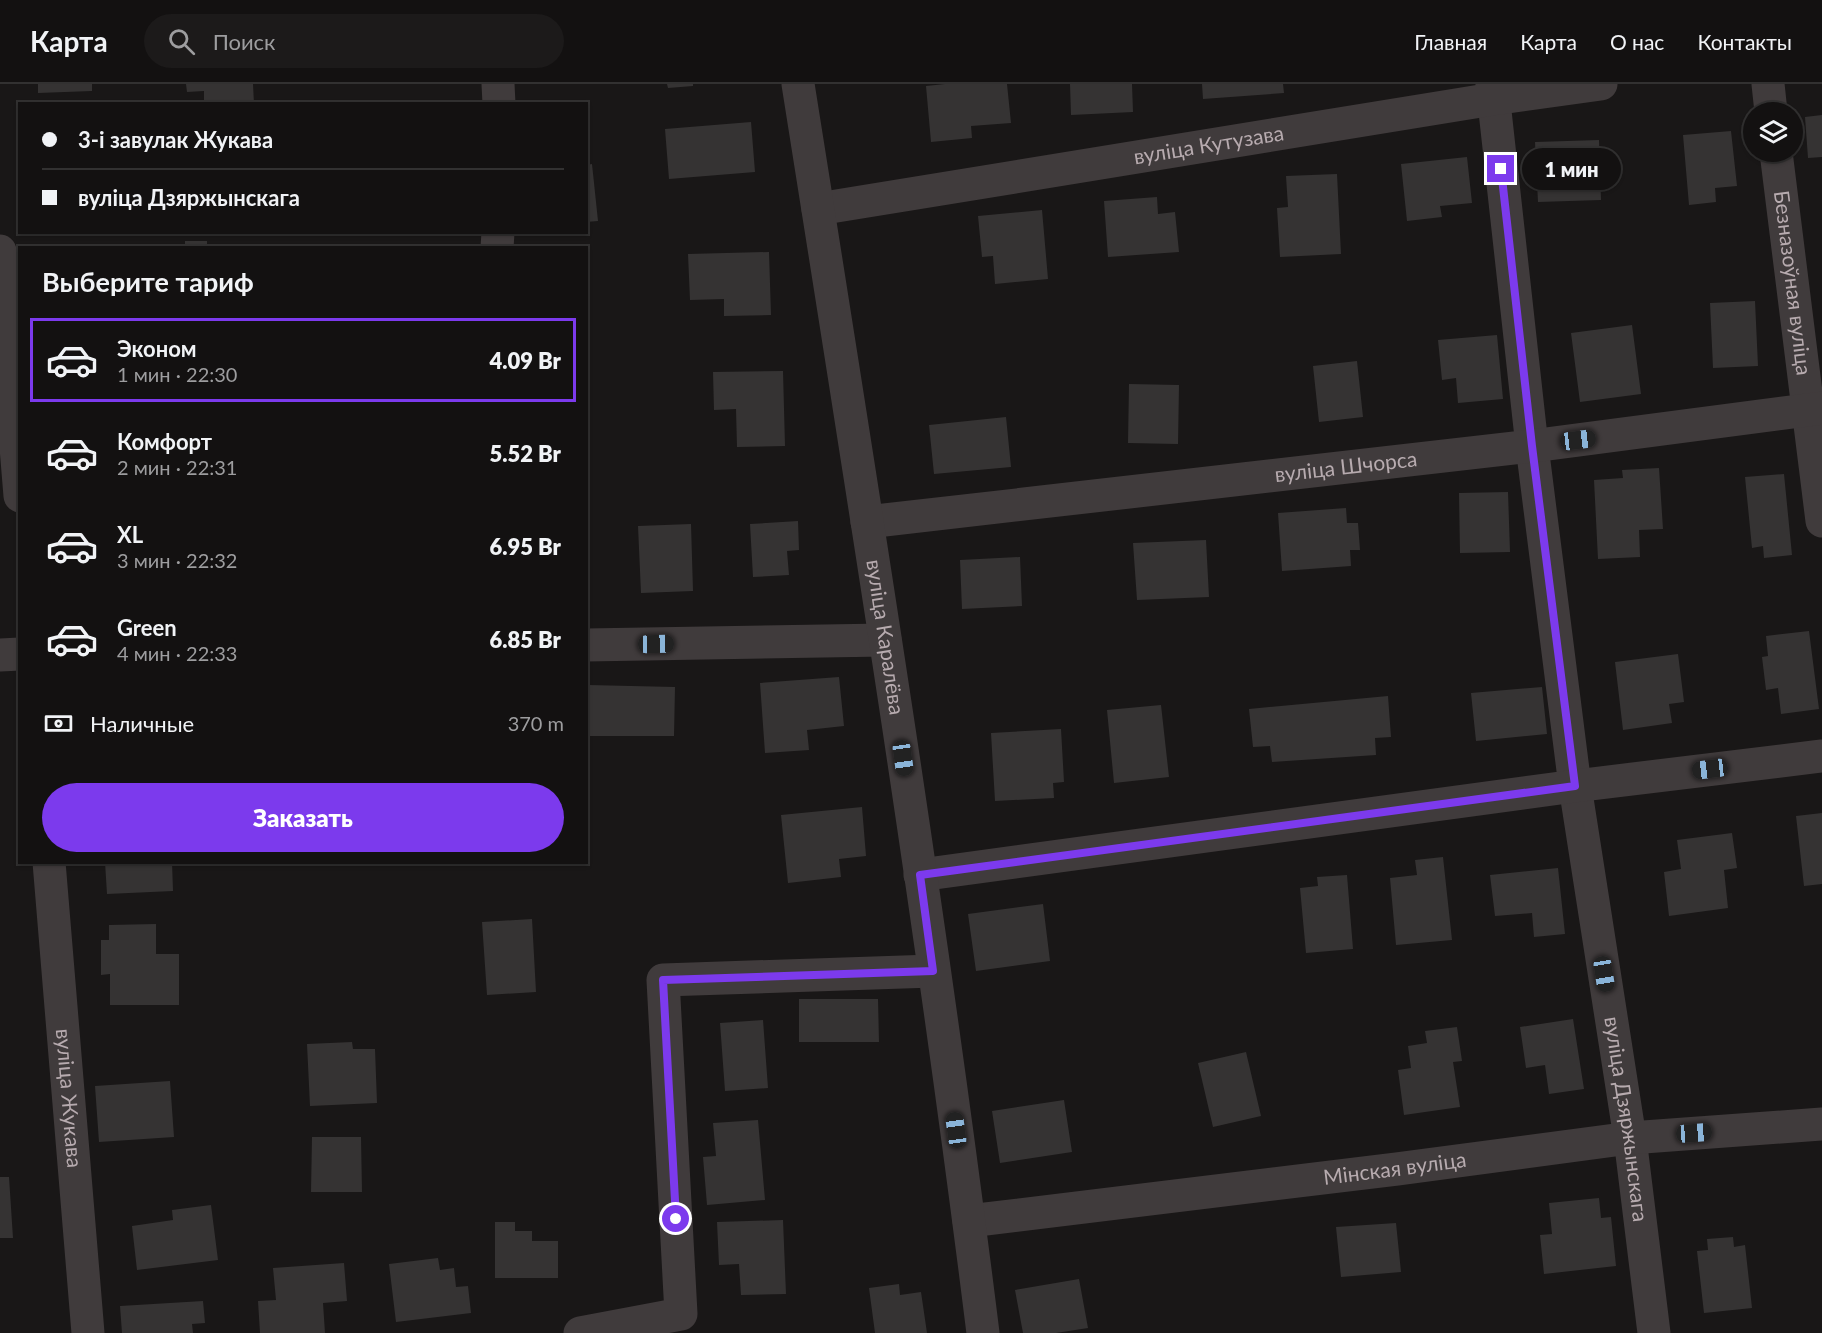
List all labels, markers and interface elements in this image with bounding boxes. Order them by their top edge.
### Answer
search box [144,14,564,68]
text: Карта [30,24,108,58]
icon: search [165,25,198,58]
text: Поиск [213,28,276,55]
text: Главная [1414,29,1487,54]
text: Карта [1520,29,1577,54]
text: О нас [1610,29,1664,54]
text: Контакты [1697,29,1792,54]
map controls [1743,102,1803,162]
button: layers [1743,102,1803,162]
street label: вуліца Кутузава [1132,119,1286,168]
text: 3-і завулак Жукава [78,126,273,153]
callout: 1 мин [1522,148,1621,190]
route end [1487,155,1514,182]
text: 1 мин [1544,157,1599,181]
text: вуліца Дзяржынскага [78,184,300,211]
street label: Безназоўная вуліца [1770,189,1818,377]
text: Выберите тариф [42,265,254,298]
icon: car [45,333,99,387]
text: Эконом [117,335,197,362]
text: 4.09 Br [489,347,561,374]
text: 1 мин · 22:30 [117,362,237,386]
icon: car [45,426,99,480]
text: Комфорт [117,428,212,455]
car [1559,429,1597,451]
text: 5.52 Br [489,440,561,467]
street label: вуліца Шчорса [1273,445,1418,486]
text: 2 мин · 22:31 [117,455,237,479]
icon: car [45,519,99,573]
text: XL [117,521,143,548]
text: 6.95 Br [489,533,561,560]
text: 3 мин · 22:32 [117,548,237,572]
street label: вуліца Каралёва [862,558,911,716]
icon: car [45,612,99,666]
text: Green [117,614,177,641]
text: 6.85 Br [489,626,561,653]
car [638,635,674,653]
text: 4 мин · 22:33 [117,641,237,665]
icon: cash [42,707,75,740]
text: Наличные [90,710,194,737]
text: 370 m [508,711,564,735]
car [892,739,914,777]
car [1691,758,1729,780]
button: Заказать [42,783,564,852]
car [1592,955,1616,993]
street label: вуліца Дзяржынскага [1600,1014,1654,1223]
street label: вуліца Жукава [52,1027,88,1169]
car [945,1111,967,1149]
car [1675,1123,1713,1143]
street label: Мінская вуліца [1322,1146,1468,1189]
route start [662,1205,689,1232]

